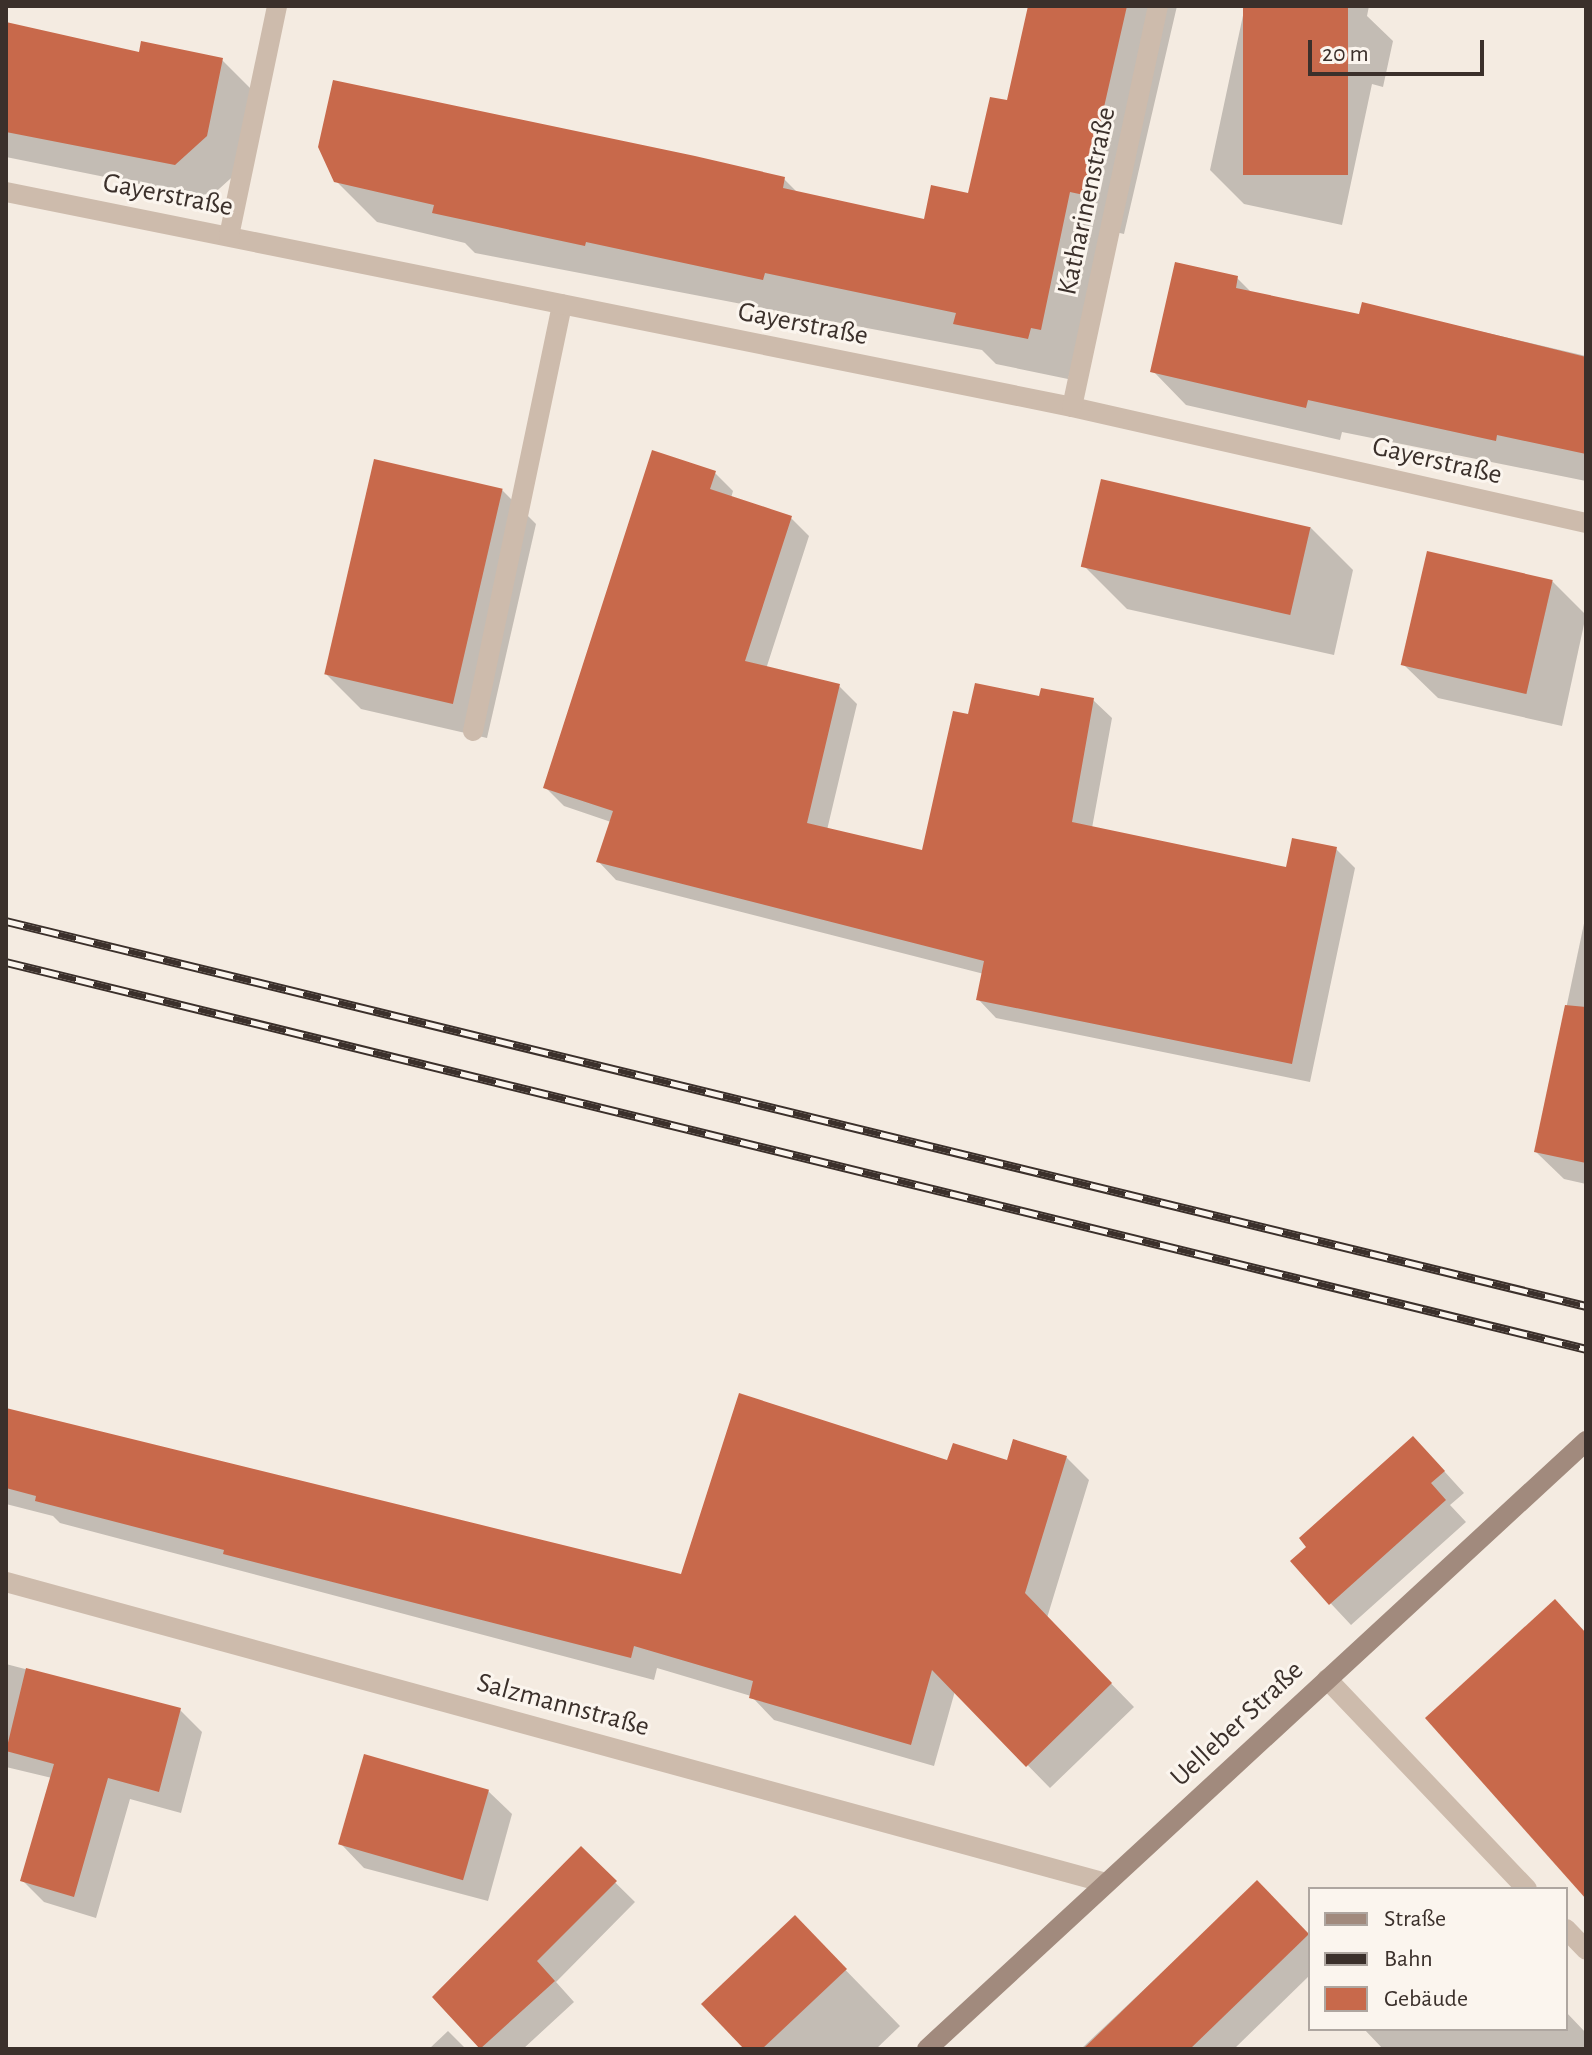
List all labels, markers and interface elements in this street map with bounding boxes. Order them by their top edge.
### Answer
scale bar [1312,24,1488,74]
text: 20 m [1322,42,1369,66]
street label: Katharinenstraße [1051,104,1123,298]
street label: Gayerstraße [100,166,236,224]
street label: Gayerstraße [735,295,871,353]
street label: Gayerstraße [1369,430,1505,492]
street label: Uelleber Straße [1164,1654,1310,1794]
street label: Salzmannstraße [473,1666,653,1744]
legend [1308,1887,1568,2031]
text: Straße [1384,1907,1446,1931]
text: Bahn [1384,1947,1433,1971]
text: Gebäude [1384,1987,1468,2011]

